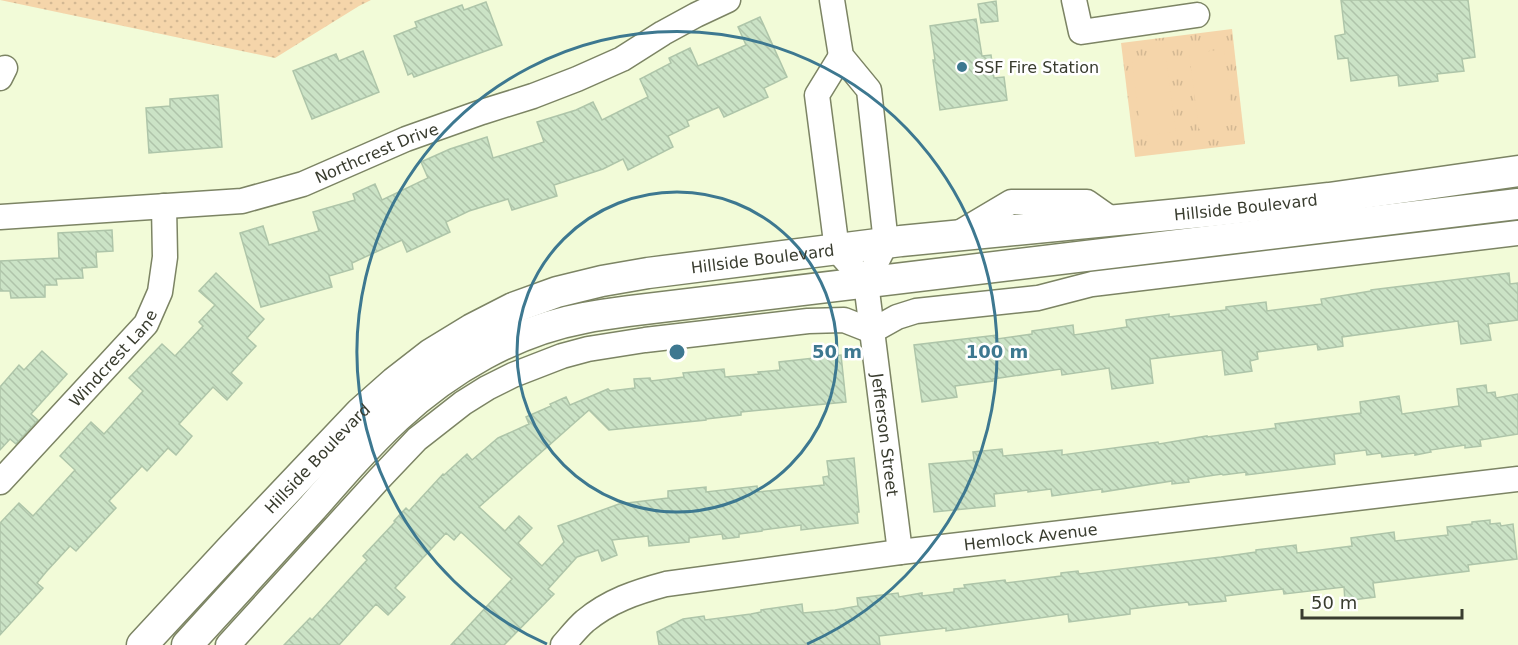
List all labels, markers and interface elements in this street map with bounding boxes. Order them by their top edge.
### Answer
place label: SSF Fire Station [974,58,1099,77]
marker: SSF Fire Station [955,60,969,74]
street label: Northcrest Drive [312,119,441,188]
street label: Hillside Boulevard [1173,190,1318,225]
street label: Hillside Boulevard [690,241,835,277]
street label: Windcrest Lane [65,307,161,411]
text: 50 m [812,341,862,362]
text: 100 m [966,341,1028,362]
centre of rings [667,342,687,362]
street label: Jefferson Street [867,371,902,498]
street label: Hillside Boulevard [261,400,374,517]
street label: Hemlock Avenue [963,520,1098,554]
scale bar [1302,582,1462,620]
text: 50 m [1311,592,1357,613]

